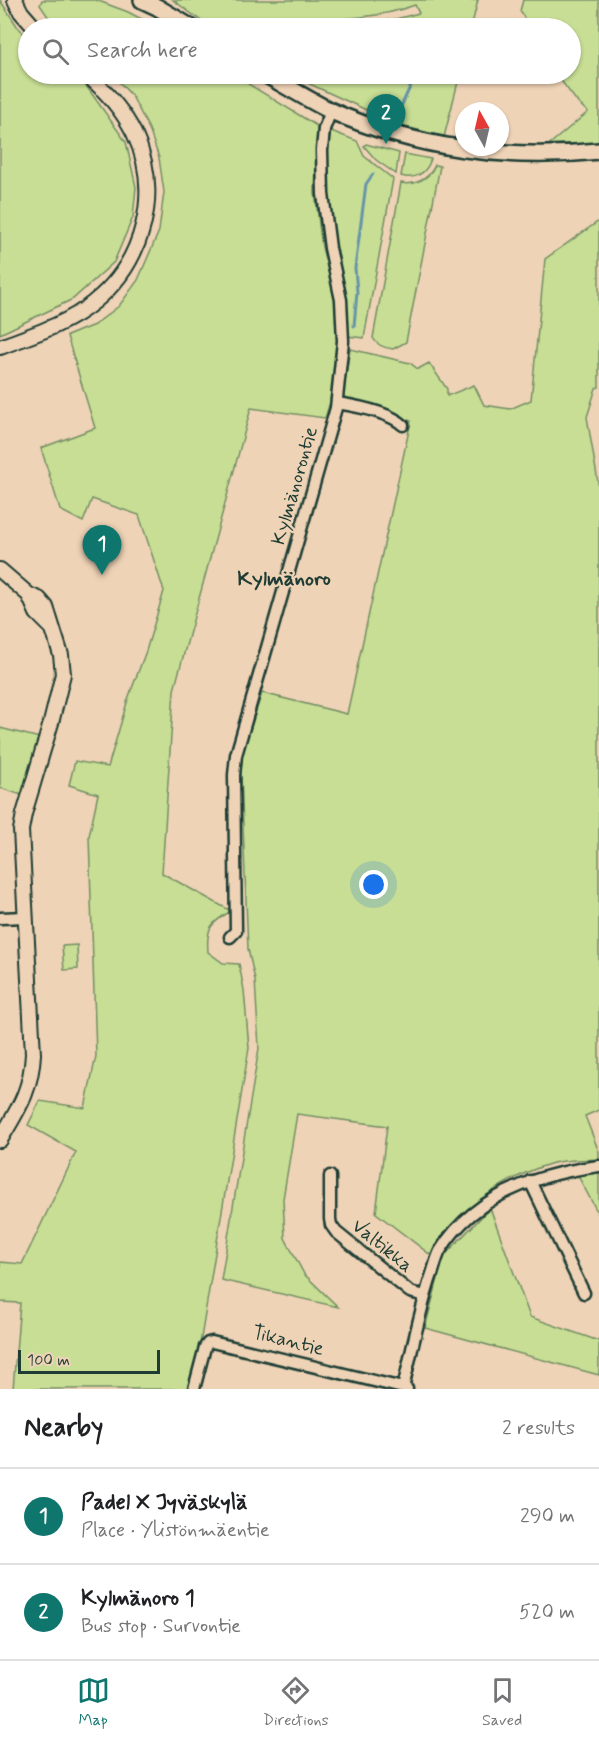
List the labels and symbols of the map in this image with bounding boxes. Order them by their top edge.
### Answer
pin: 2 [366,94,406,144]
north arrow [455,102,509,156]
street label: Kylmänorontie [265,424,325,548]
pin: 1 [82,526,122,575]
district label: Kylmänoro [237,565,331,593]
your location [359,870,388,899]
street label: Valtikka [346,1213,418,1279]
street label: Tikantie [249,1319,327,1363]
scale bar [18,1347,160,1374]

